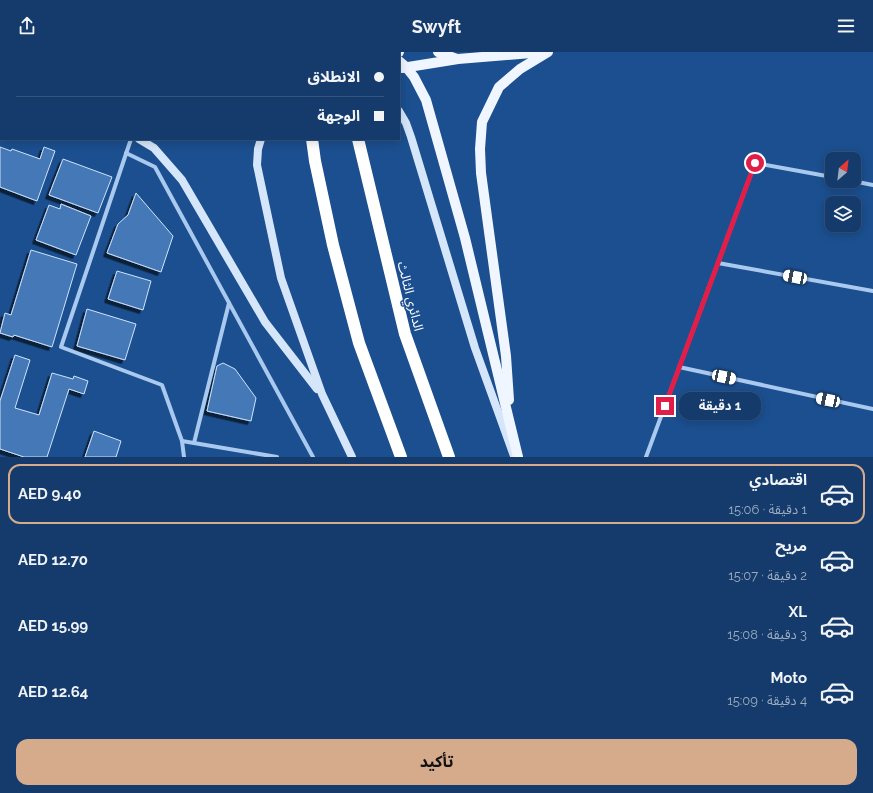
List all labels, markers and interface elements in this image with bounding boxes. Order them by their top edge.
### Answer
icon: share [16,15,38,37]
icon: menu [835,15,857,37]
text: Swyft [412,16,461,37]
text: الانطلاق [308,68,360,86]
text: الوجهة [317,107,360,125]
north arrow [825,152,861,188]
map controls [825,152,861,232]
route start [746,154,764,172]
button: layers [825,196,861,232]
street label: الدائري الثالث [392,260,426,333]
car [782,269,808,285]
car [711,369,737,385]
callout: 1 دقيقة [679,392,761,420]
car [815,392,841,408]
route end [656,397,674,415]
text: 1 دقيقة [699,398,741,413]
text: اقتصادي [749,471,807,489]
icon: car [819,476,855,512]
text: AED 9.40 [18,485,81,503]
text: 1 دقيقة · 15:06 [729,502,807,517]
text: مريح [775,537,807,555]
icon: car [819,542,855,578]
text: AED 12.70 [18,551,88,569]
text: 2 دقيقة · 15:07 [728,568,807,583]
text: XL [789,603,807,621]
icon: car [819,608,855,644]
text: AED 15.99 [18,617,88,635]
text: 3 دقيقة · 15:08 [727,627,807,642]
text: Moto [770,669,807,687]
icon: car [819,674,855,710]
text: AED 12.64 [18,683,88,701]
text: 4 دقيقة · 15:09 [727,693,807,708]
button: تأكيد [16,739,857,785]

